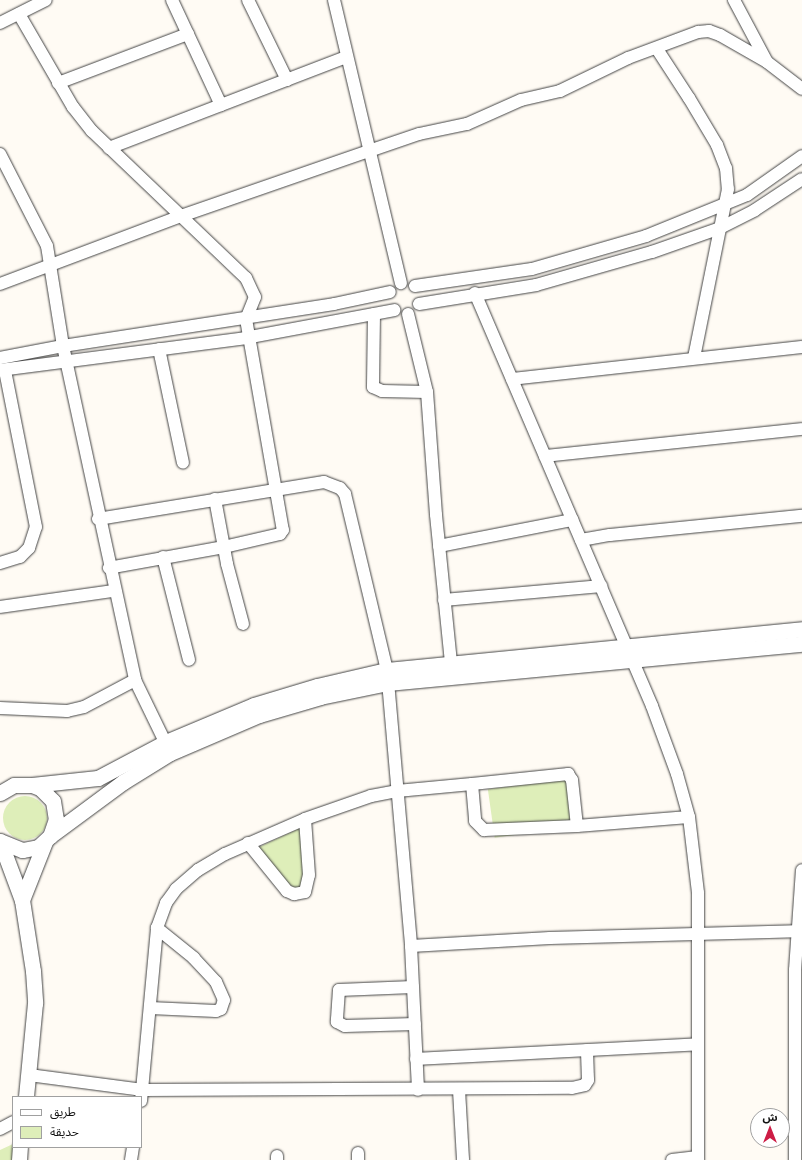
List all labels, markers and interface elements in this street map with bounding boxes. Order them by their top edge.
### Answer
legend [12,1096,142,1148]
text: طريق [50,1103,76,1119]
north arrow [750,1108,790,1148]
text: ش [762,1109,778,1124]
text: حديقة [50,1123,79,1139]

